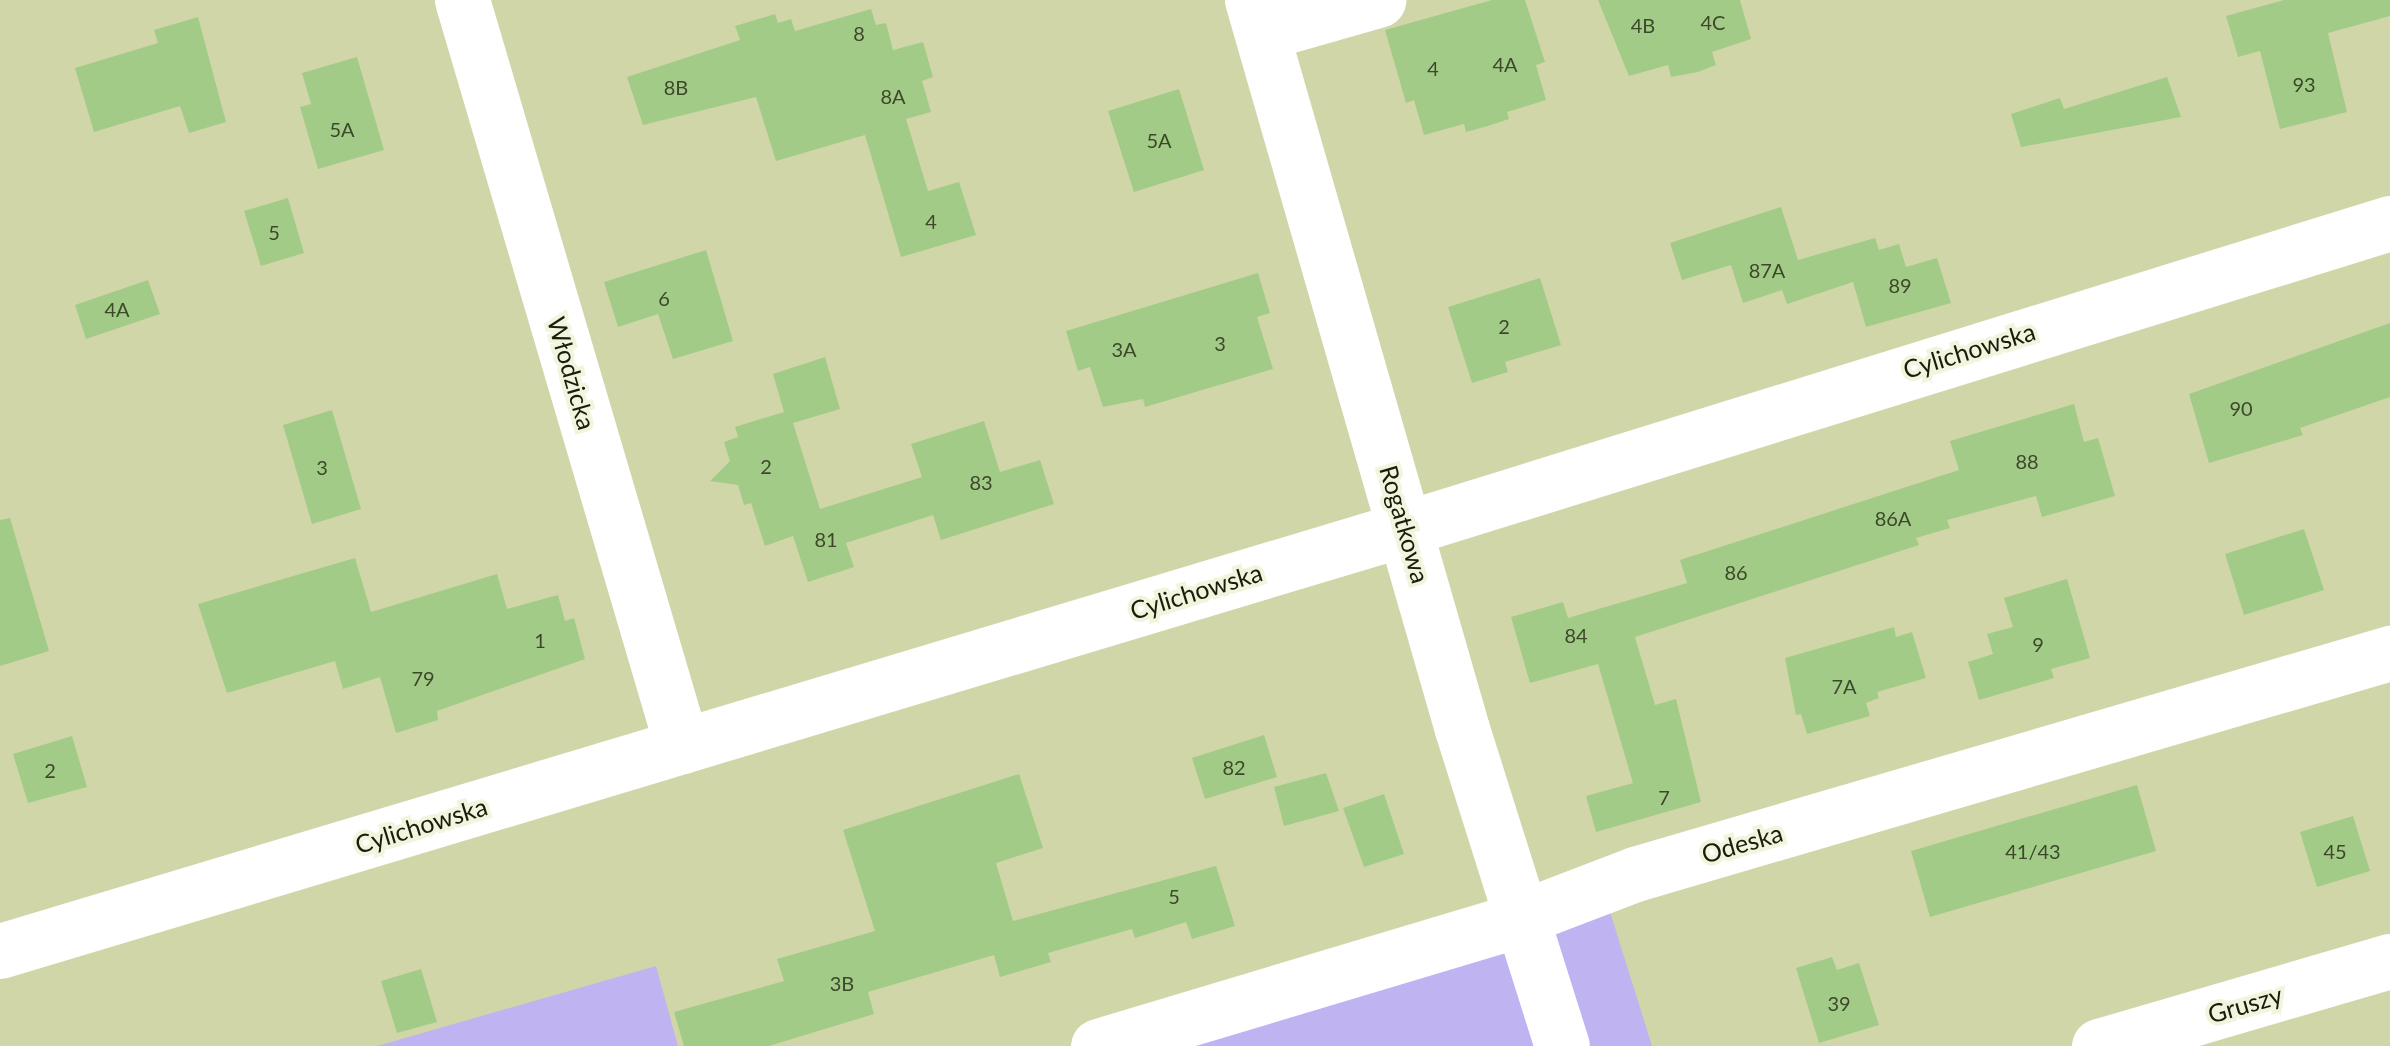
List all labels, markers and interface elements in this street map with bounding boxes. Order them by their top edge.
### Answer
house number: 4C [1701,10,1725,34]
house number: 4B [1631,13,1655,37]
house number: 8 [853,21,865,45]
house number: 4A [1492,52,1518,76]
house number: 4 [1427,56,1439,80]
house number: 93 [2292,72,2316,96]
house number: 8B [664,75,688,99]
house number: 8A [880,84,906,108]
house number: 5A [329,117,355,141]
house number: 5A [1146,128,1172,152]
house number: 4 [925,209,937,233]
house number: 5 [268,220,280,244]
house number: 87A [1749,258,1785,282]
house number: 89 [1888,273,1912,297]
house number: 6 [658,286,670,310]
house number: 4A [104,297,130,321]
street label: Włodzicka [542,313,602,433]
house number: 2 [1498,314,1510,338]
street label: Cylichowska [1899,316,2039,384]
house number: 3 [1214,331,1226,355]
house number: 3A [1111,337,1137,361]
house number: 90 [2229,396,2253,420]
house number: 88 [2015,449,2039,473]
house number: 2 [760,454,772,478]
house number: 3 [316,455,328,479]
street label: Rogatkowa [1374,462,1436,586]
house number: 83 [969,470,993,494]
house number: 86A [1875,506,1911,530]
house number: 81 [814,527,838,551]
street label: Cylichowska [1126,557,1266,625]
house number: 86 [1724,560,1748,584]
house number: 84 [1564,623,1588,647]
house number: 1 [534,628,546,652]
house number: 9 [2032,632,2044,656]
house number: 79 [411,666,435,690]
house number: 7A [1831,674,1857,698]
house number: 82 [1222,755,1246,779]
house number: 2 [44,758,56,782]
house number: 7 [1658,785,1670,809]
street label: Cylichowska [351,791,491,859]
street label: Odeska [1698,817,1786,869]
house number: 41/43 [2005,839,2061,863]
house number: 45 [2323,839,2347,863]
house number: 5 [1168,884,1180,908]
house number: 3B [830,971,854,995]
street label: Gruszy [2204,979,2286,1029]
house number: 39 [1827,991,1851,1015]

